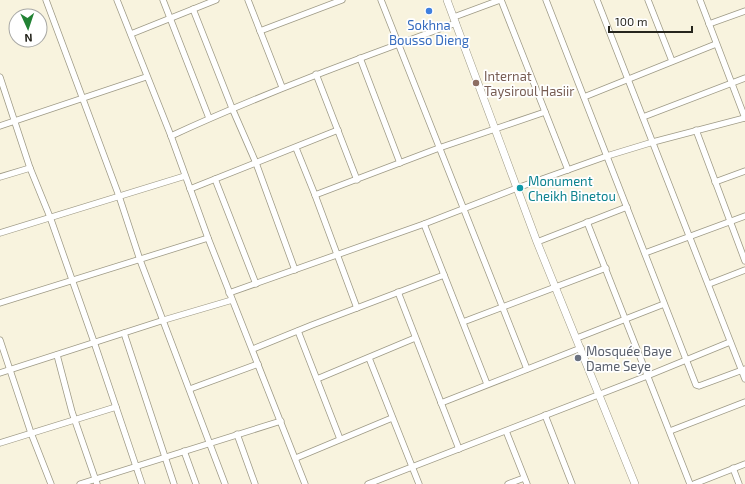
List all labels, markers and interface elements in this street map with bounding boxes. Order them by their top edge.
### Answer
marker: Sokhna Bousso Dieng [424,6,434,16]
north arrow [8,8,48,48]
scale bar [609,8,692,34]
text: 100 m [615,14,647,28]
place label: Sokhna Bousso Dieng [389,17,469,48]
text: N [24,32,33,45]
place label: Internat Taysiroul Hasiir [484,68,575,99]
marker: Internat Taysiroul Hasiir [471,78,481,88]
place label: Monument Cheikh Binetou [528,173,616,204]
marker: Monument Cheikh Binetou [515,183,525,193]
place label: Mosquée Baye Dame Seye [586,343,672,374]
marker: Mosquée Baye Dame Seye [573,353,583,363]

